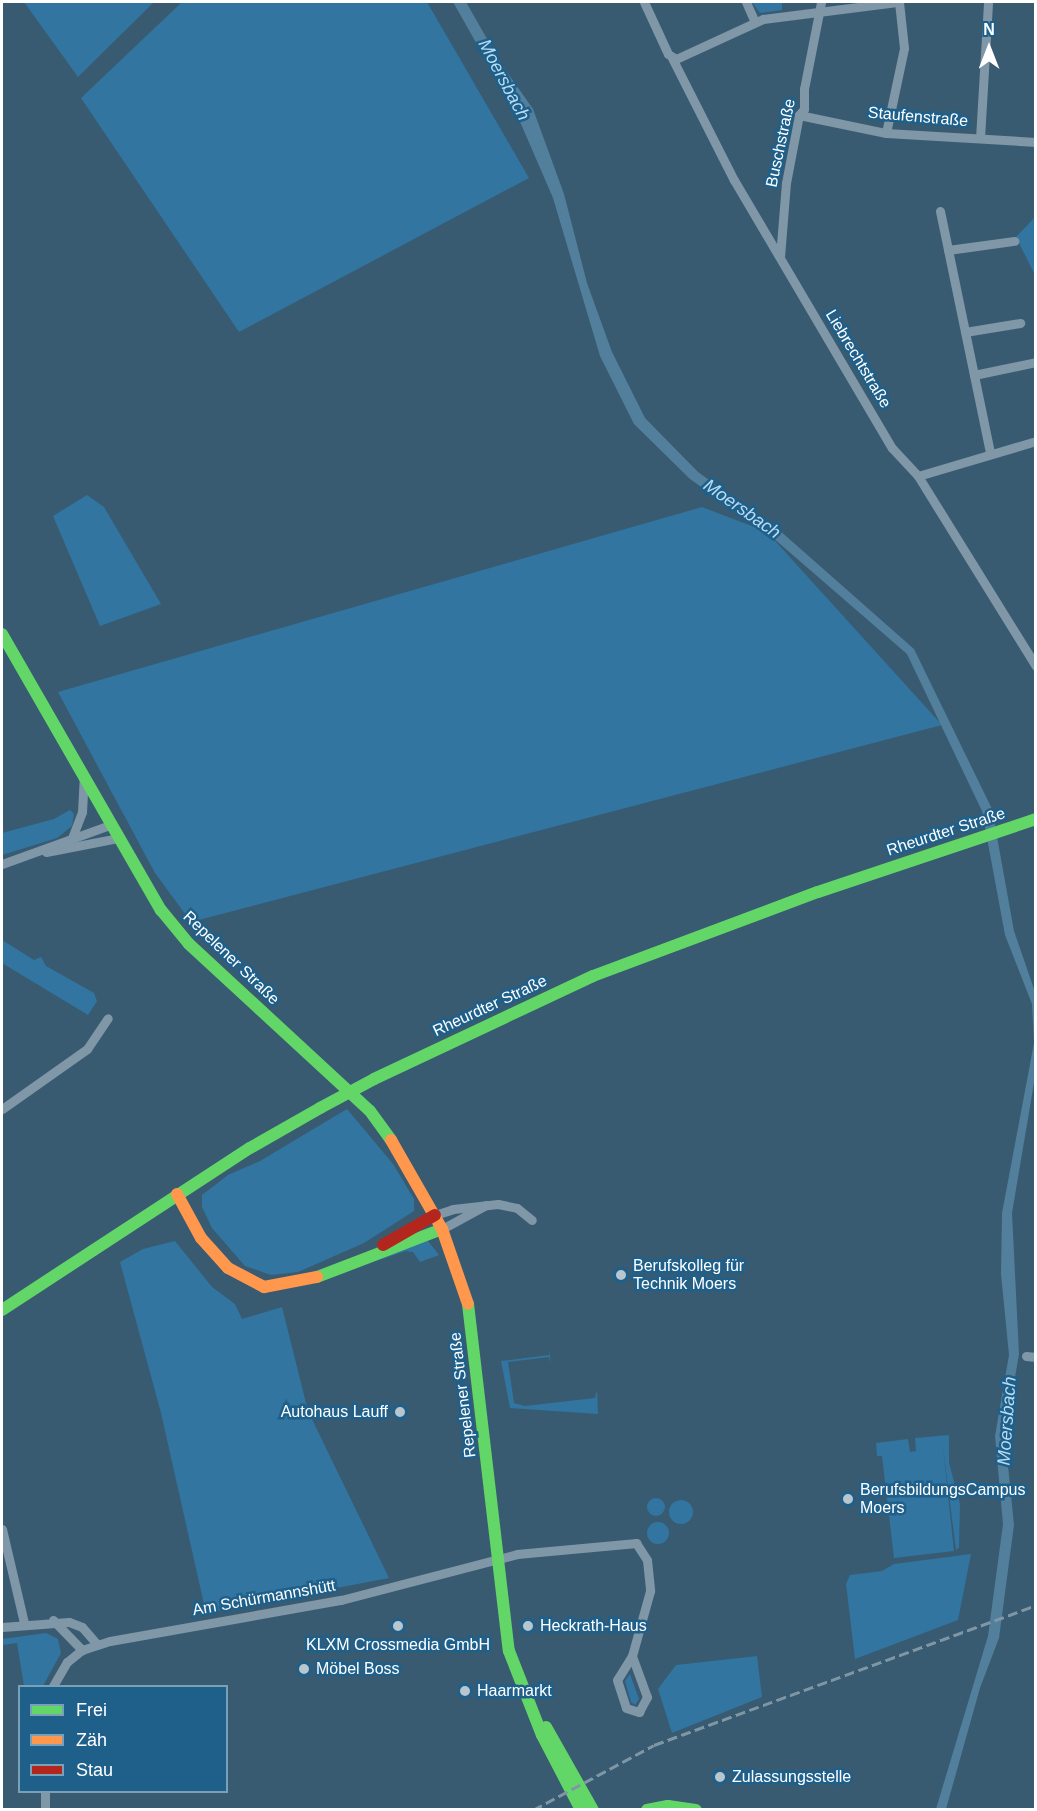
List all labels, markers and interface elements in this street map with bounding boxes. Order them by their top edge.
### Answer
north arrow [959,18,1019,78]
text: N [983,21,995,38]
water label: Moersbach [474,36,534,124]
street label: Buschstraße [762,97,800,189]
street label: Staufenstraße [867,103,969,131]
street label: Liebrechtstraße [821,306,895,412]
water label: Moersbach [699,475,785,543]
street label: Rheurdter Straße [884,804,1008,860]
street label: Repelener Straße [179,907,283,1009]
street label: Rheurdter Straße [430,971,550,1041]
place label: Berufskolleg für Technik Moers [633,1256,744,1294]
marker: Berufskolleg für Technik Moers [614,1268,628,1282]
street label: Repelener Straße [446,1331,480,1459]
water label: Moersbach [993,1376,1021,1466]
place label: Autohaus Lauff [281,1402,388,1422]
marker: Autohaus Lauff [393,1405,407,1419]
place label: BerufsbildungsCampus Moers [860,1480,1025,1518]
marker: BerufsbildungsCampus Moers [841,1492,855,1506]
street label: Am Schürmannshütt [191,1576,337,1620]
place label: Heckrath-Haus [540,1616,647,1636]
marker: KLXM Crossmedia GmbH [391,1619,405,1633]
marker: Heckrath-Haus [521,1619,535,1633]
place label: KLXM Crossmedia GmbH [306,1635,490,1655]
place label: Möbel Boss [316,1659,400,1679]
marker: Möbel Boss [297,1662,311,1676]
place label: Haarmarkt [477,1681,552,1701]
marker: Haarmarkt [458,1684,472,1698]
legend [18,1685,228,1793]
text: Frei [76,1700,107,1720]
text: Zäh [76,1730,107,1750]
text: Stau [76,1760,113,1780]
place label: Zulassungsstelle [732,1767,851,1787]
marker: Zulassungsstelle [713,1770,727,1784]

